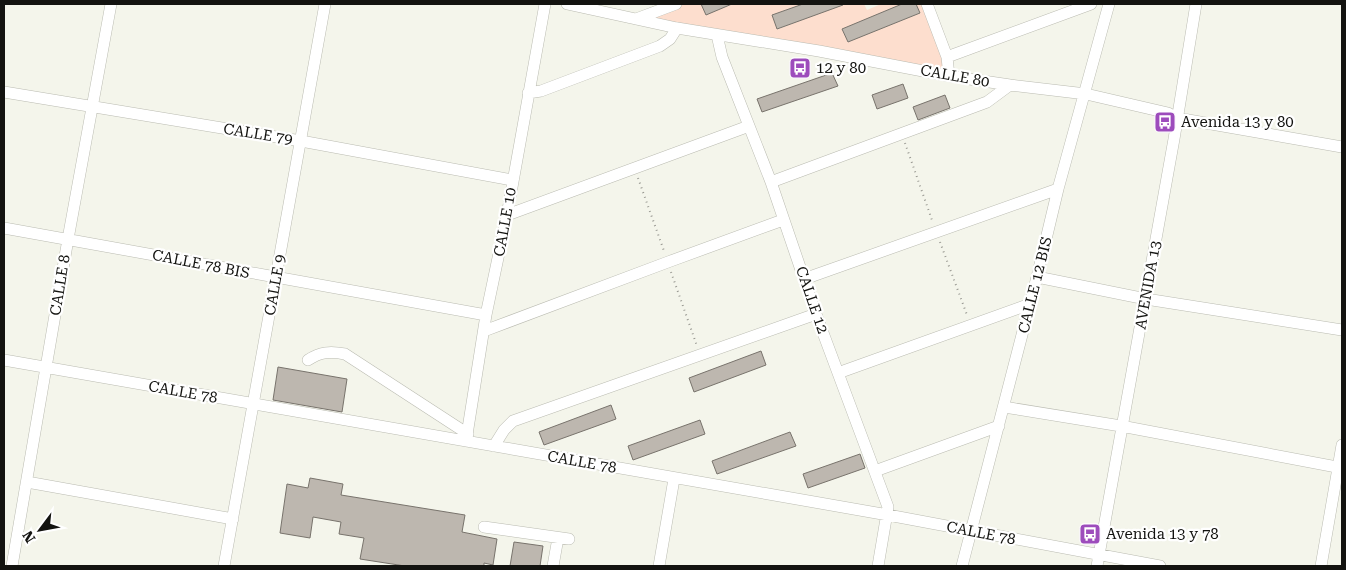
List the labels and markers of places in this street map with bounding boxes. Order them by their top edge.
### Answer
bus stop icon: 12 y 80 [788,56,812,80]
place label: 12 y 80 [816,59,866,77]
bus stop icon: Avenida 13 y 80 [1153,110,1177,134]
place label: Avenida 13 y 80 [1181,113,1294,131]
bus stop icon: Avenida 13 y 78 [1078,522,1102,546]
place label: Avenida 13 y 78 [1106,525,1219,543]

